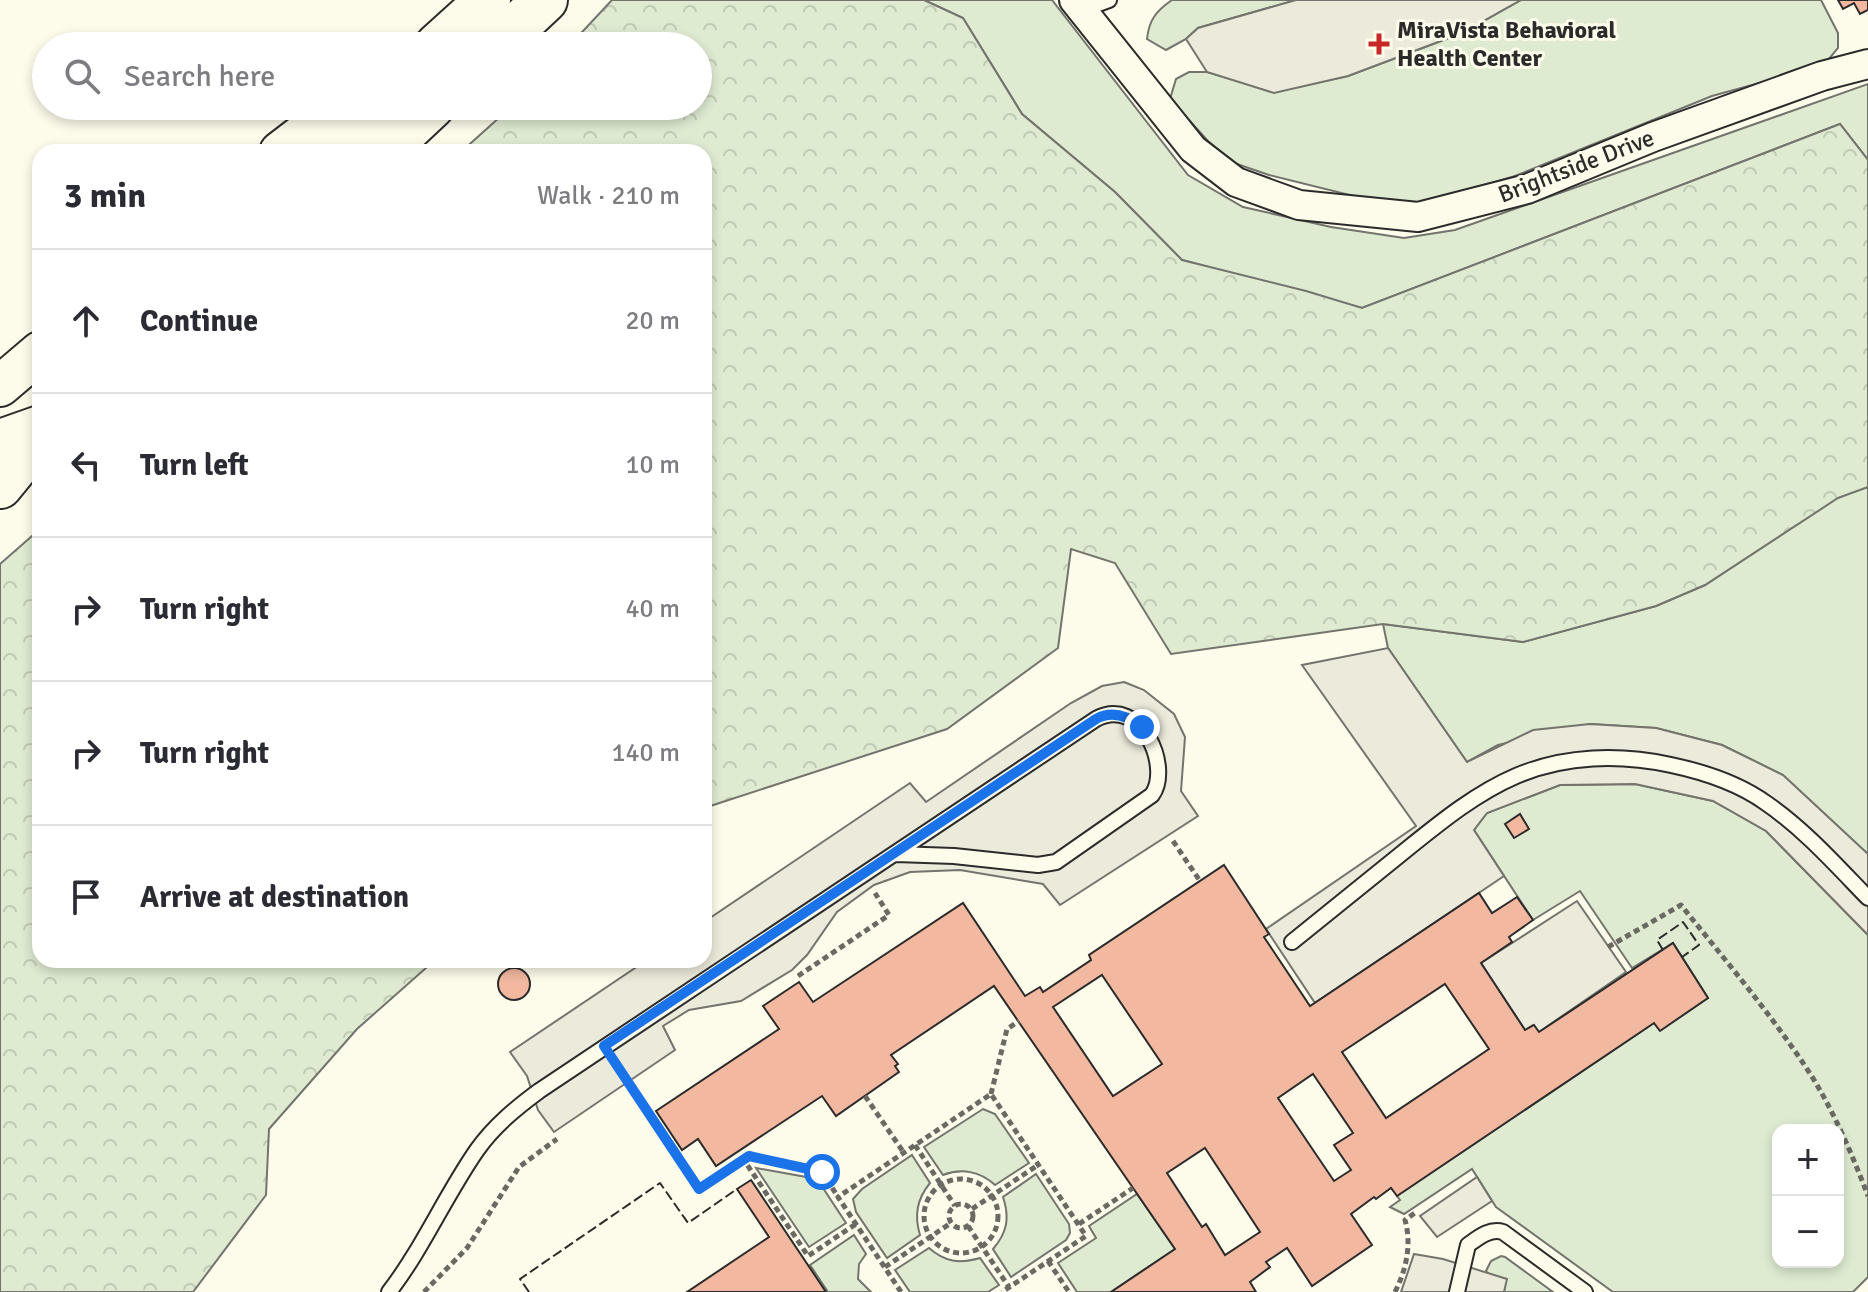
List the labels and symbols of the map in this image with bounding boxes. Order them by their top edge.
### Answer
place label: MiraVista Behavioral Health Center [1397,15,1617,73]
marker: MiraVista Behavioral Health Center [1368,33,1390,55]
street label: Brightside Drive [1494,122,1658,210]
route end [1124,709,1160,745]
route start [804,1154,840,1190]

